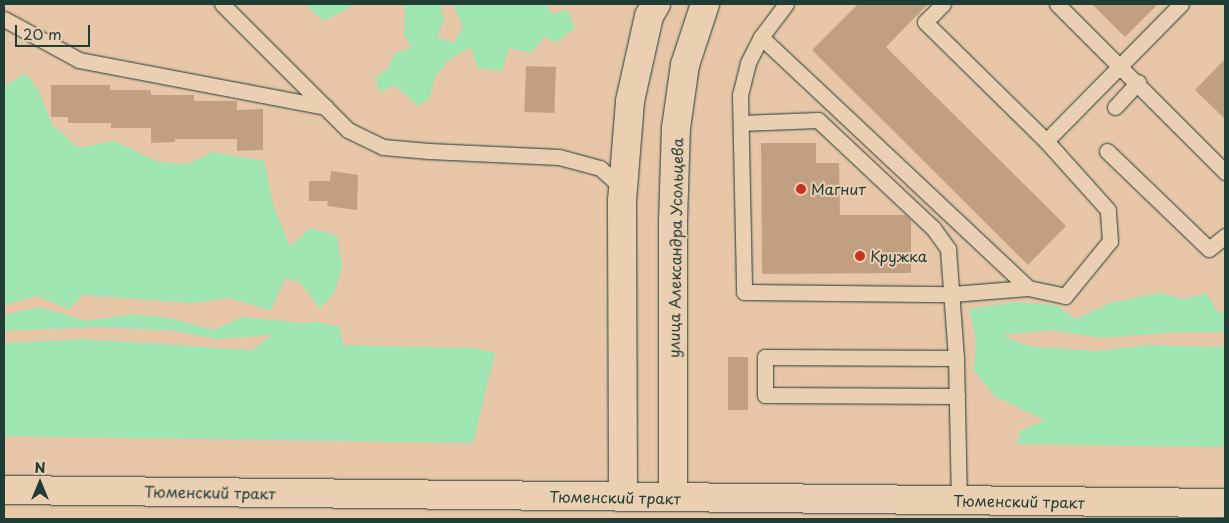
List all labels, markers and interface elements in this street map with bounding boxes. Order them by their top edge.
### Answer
scale bar [18,15,92,47]
text: 20 m [23,22,62,45]
street label: улица Александра Усольцева [664,137,686,359]
place label: Магнит [811,180,866,198]
marker: Магнит [795,183,807,195]
place label: Кружка [870,247,927,265]
marker: Кружка [854,250,866,262]
text: N [34,457,46,478]
north arrow [15,458,65,508]
street label: Тюменский тракт [144,482,276,502]
street label: Тюменский тракт [549,487,681,507]
street label: Тюменский тракт [953,491,1085,511]

